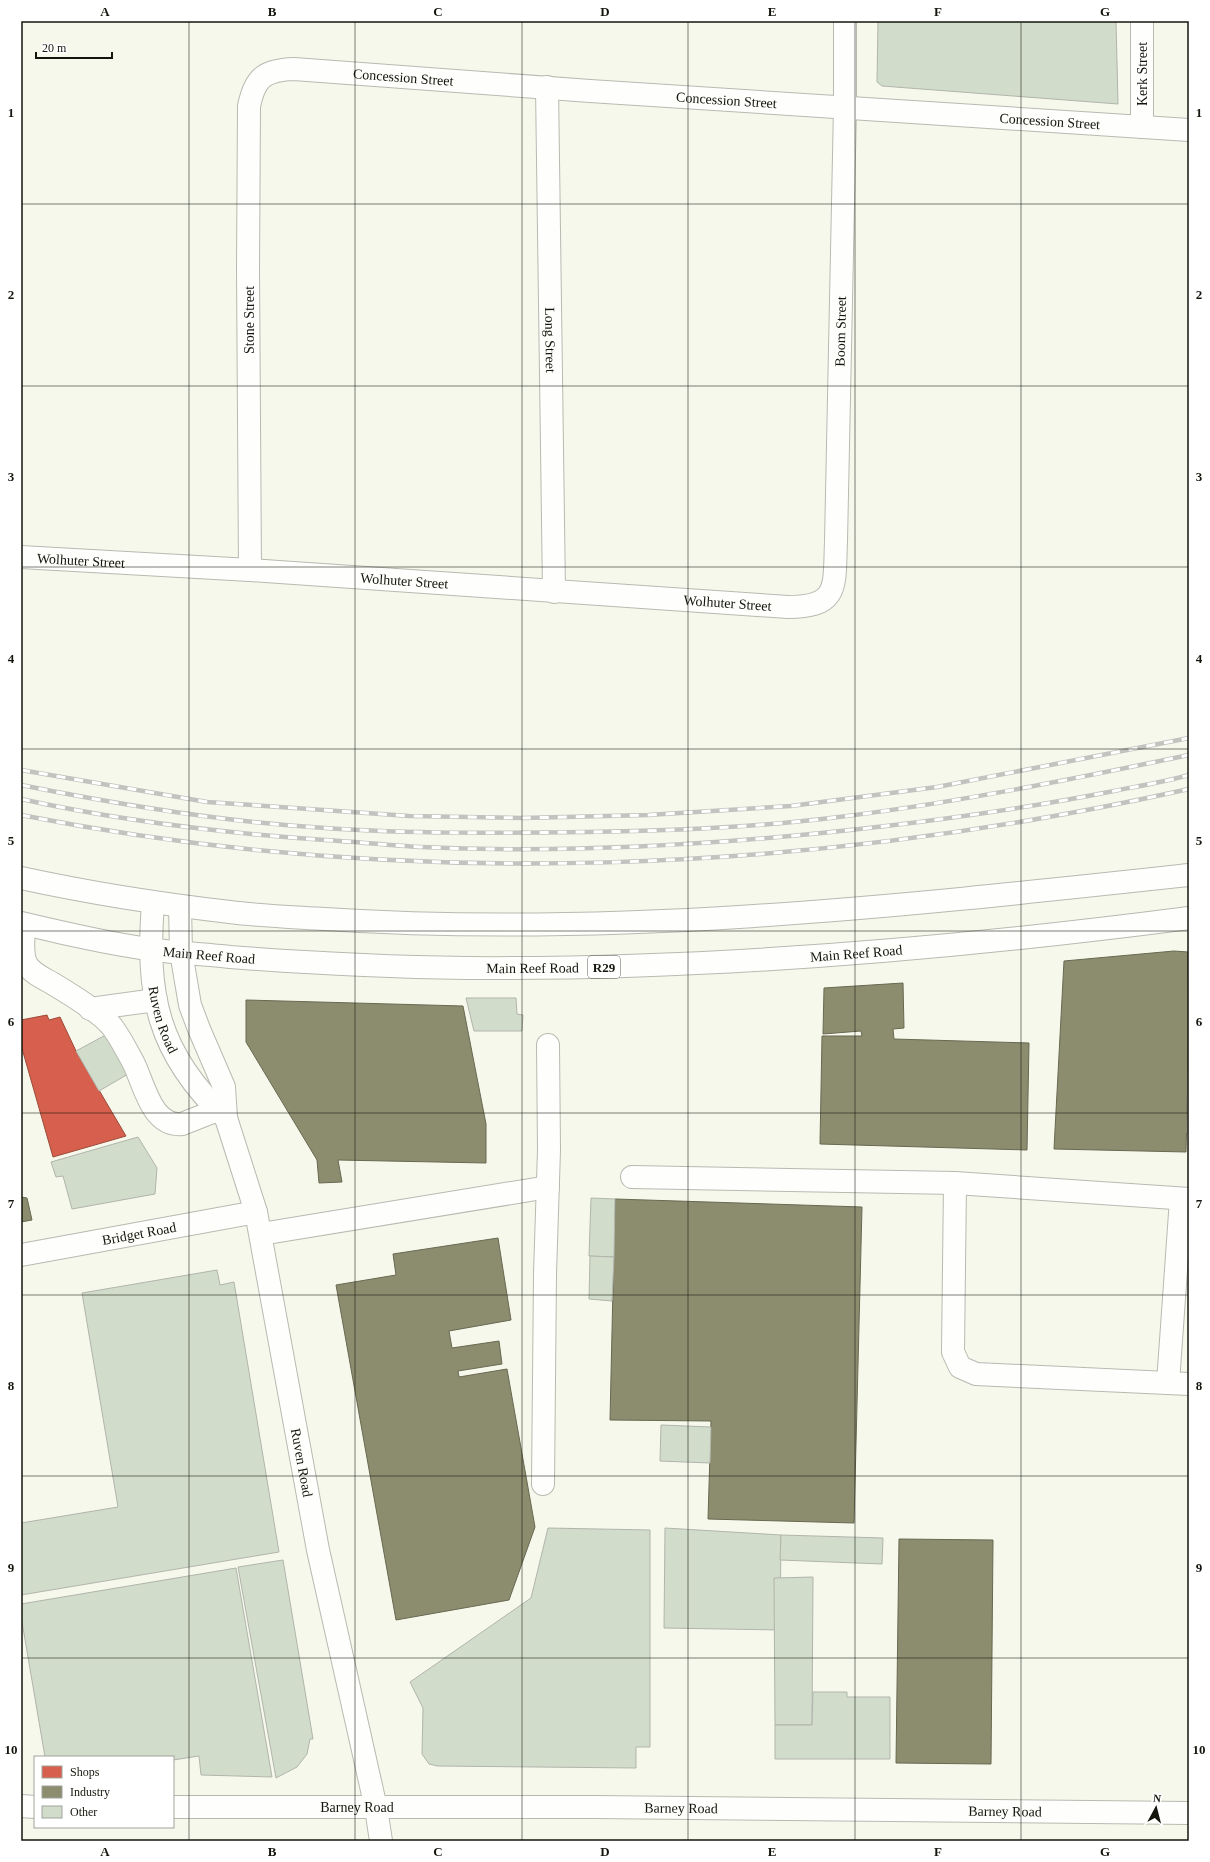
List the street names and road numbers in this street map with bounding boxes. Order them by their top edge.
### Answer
street label: Kerk Street [1135,42,1150,106]
street label: Concession Street [352,66,454,89]
street label: Concession Street [676,90,777,111]
street label: Concession Street [999,111,1101,132]
street label: Stone Street [242,286,257,354]
street label: Boom Street [833,296,849,367]
street label: Long Street [542,307,558,373]
street label: Wolhuter Street [37,551,125,571]
street label: Wolhuter Street [360,571,449,592]
street label: Wolhuter Street [683,593,772,614]
street label: Main Reef Road [810,942,903,965]
street label: Main Reef Road [162,944,256,967]
road number: R29 [588,956,620,978]
street label: Main Reef Road [486,960,579,976]
street label: Ruven Road [146,985,180,1056]
street label: Bridget Road [101,1220,177,1248]
street label: Ruven Road [288,1427,315,1498]
street label: Barney Road [320,1800,394,1815]
street label: Barney Road [644,1800,718,1816]
street label: Barney Road [968,1804,1042,1820]

